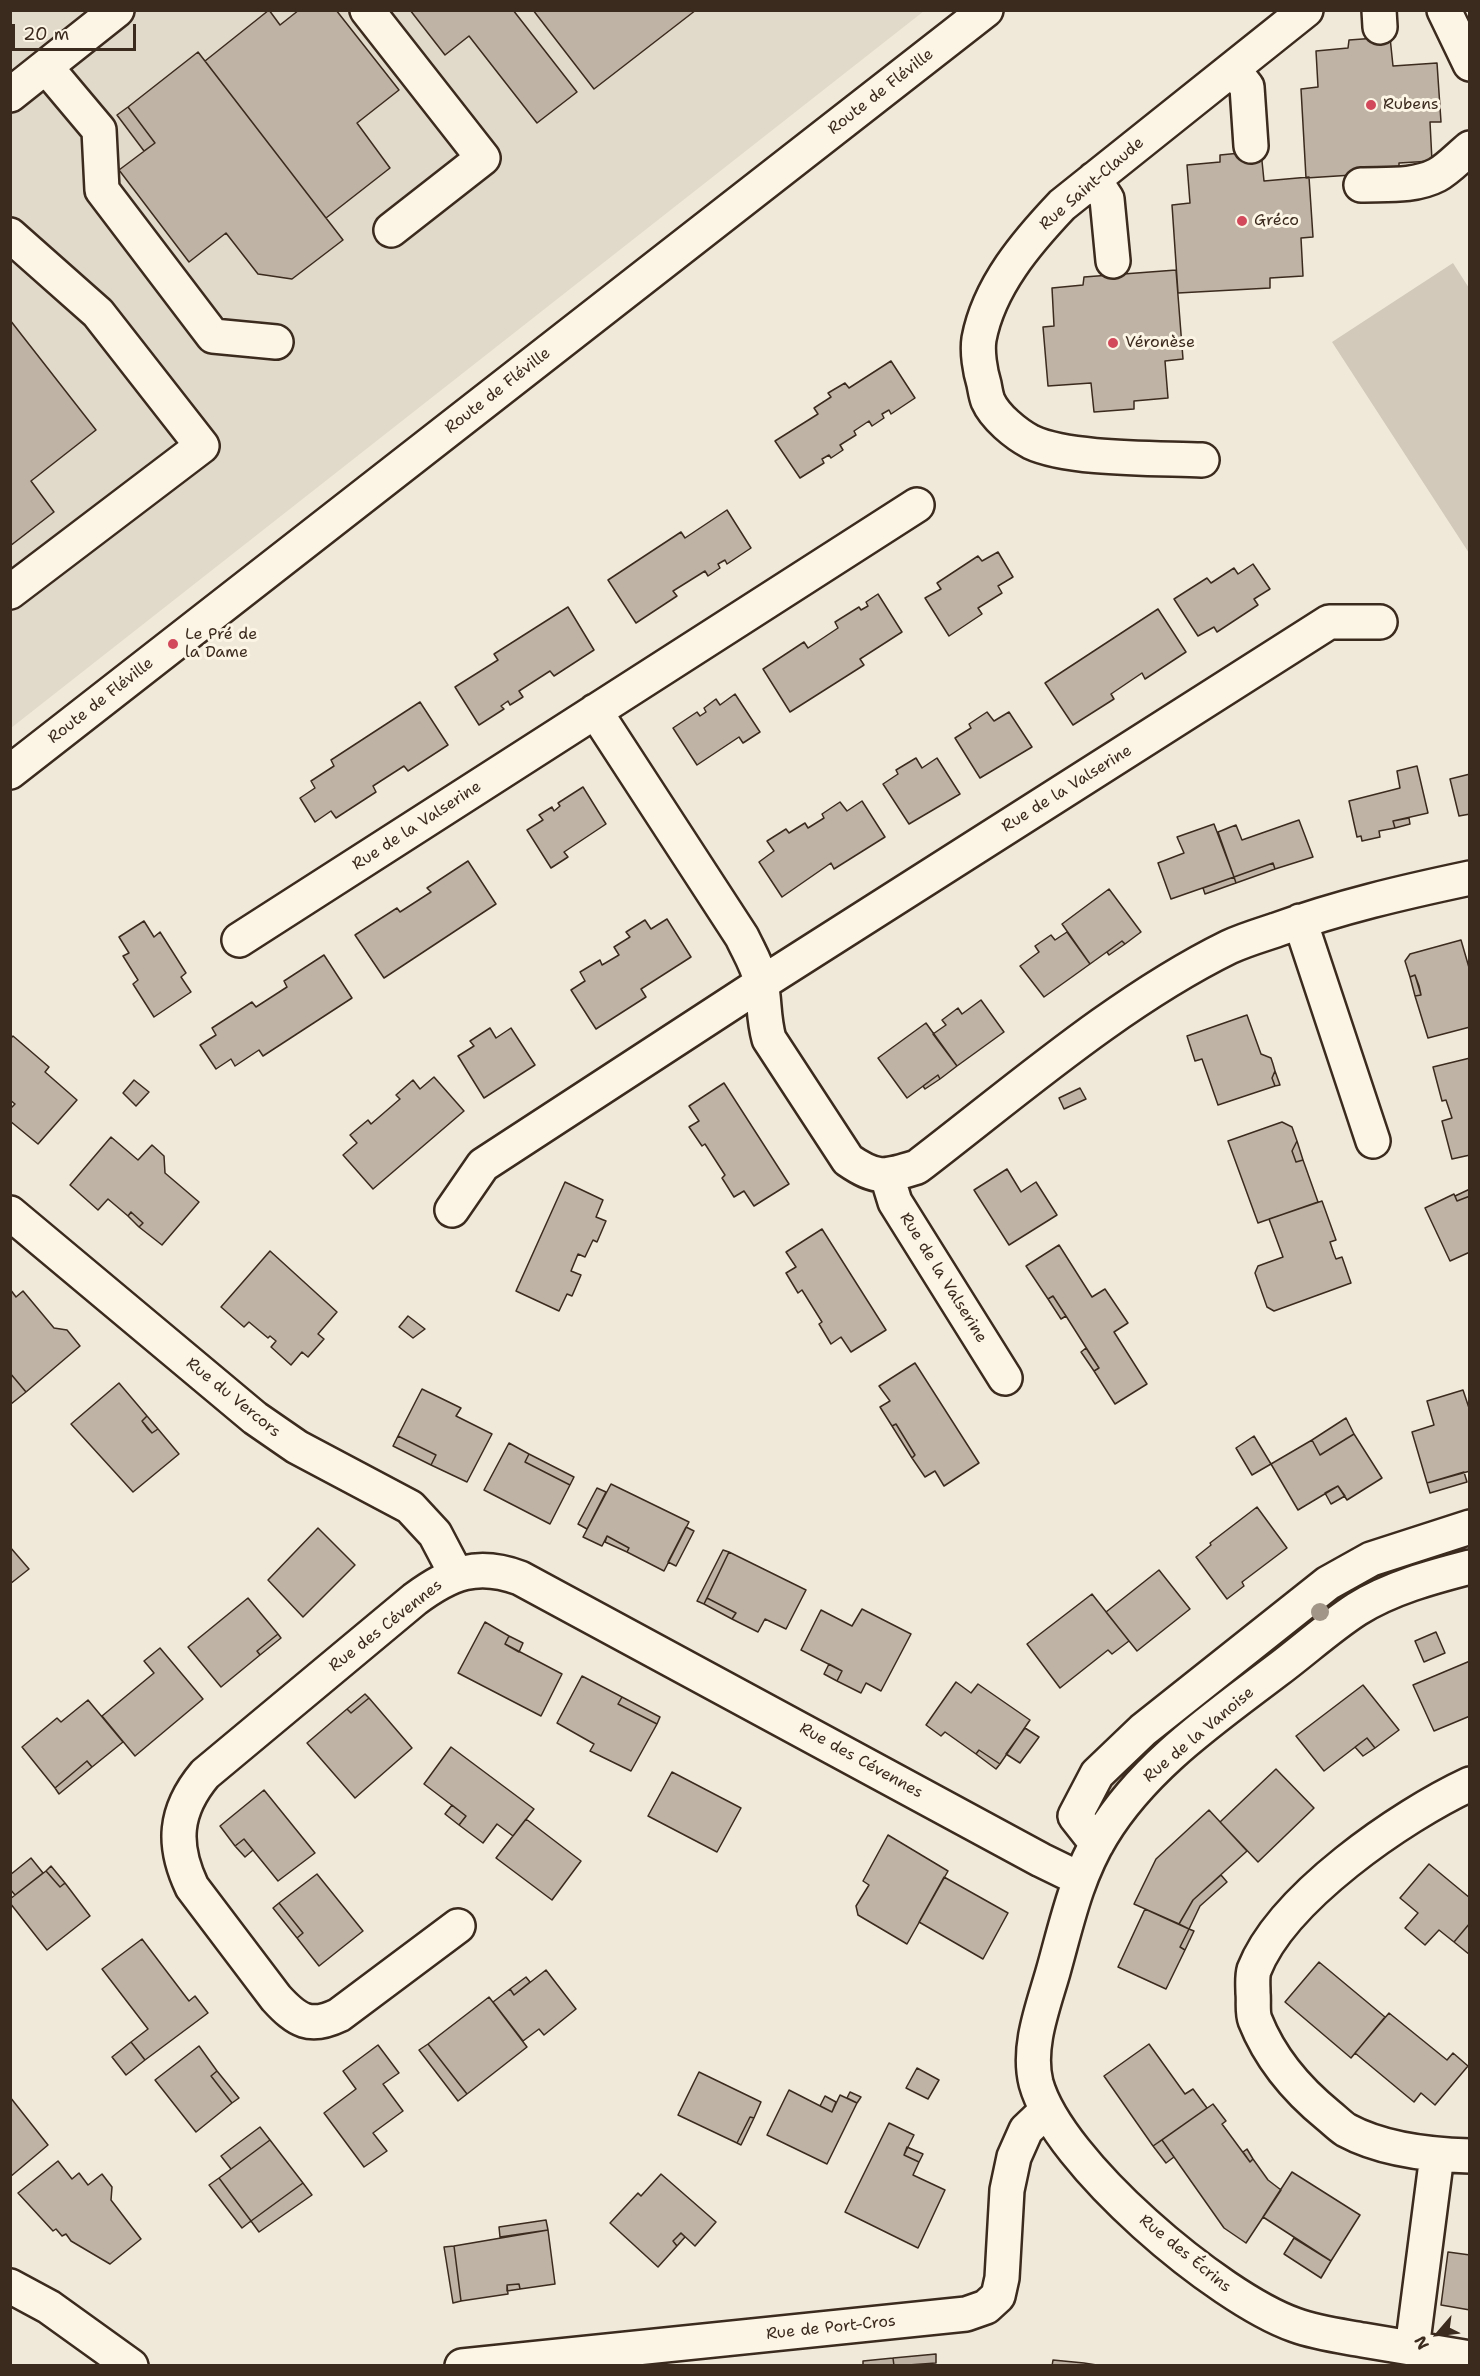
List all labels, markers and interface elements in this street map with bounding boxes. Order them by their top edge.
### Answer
scale bar [15,12,140,50]
text: 20 m [23,22,69,46]
street label: Route de Fléville [824,45,938,139]
place label: Rubens [1383,95,1439,115]
marker: Rubens [1364,98,1378,112]
street label: Rue Saint-Claude [1036,134,1148,234]
place label: Gréco [1254,211,1299,231]
marker: Gréco [1235,214,1249,228]
place label: Véronèse [1125,333,1195,353]
marker: Véronèse [1106,336,1120,350]
street label: Route de Fléville [441,344,555,438]
place label: Le Pré de la Dame [185,625,257,663]
marker: Le Pré de la Dame [166,637,180,651]
street label: Route de Fléville [44,654,158,748]
street label: Rue de la Valserine [998,741,1136,837]
street label: Rue de la Valserine [349,777,485,875]
street label: Rue de la Valserine [895,1209,991,1347]
street label: Rue du Vercors [182,1354,284,1442]
street label: Rue des Cévennes [326,1576,446,1676]
street label: Rue de la Vanoise [1140,1683,1258,1787]
street label: Rue des Cévennes [796,1719,926,1803]
street label: Rue des Écrins [1135,2211,1235,2297]
north arrow [1408,2304,1468,2364]
street label: Rue de Port-Cros [765,2312,897,2344]
text: N [1409,2332,1434,2353]

